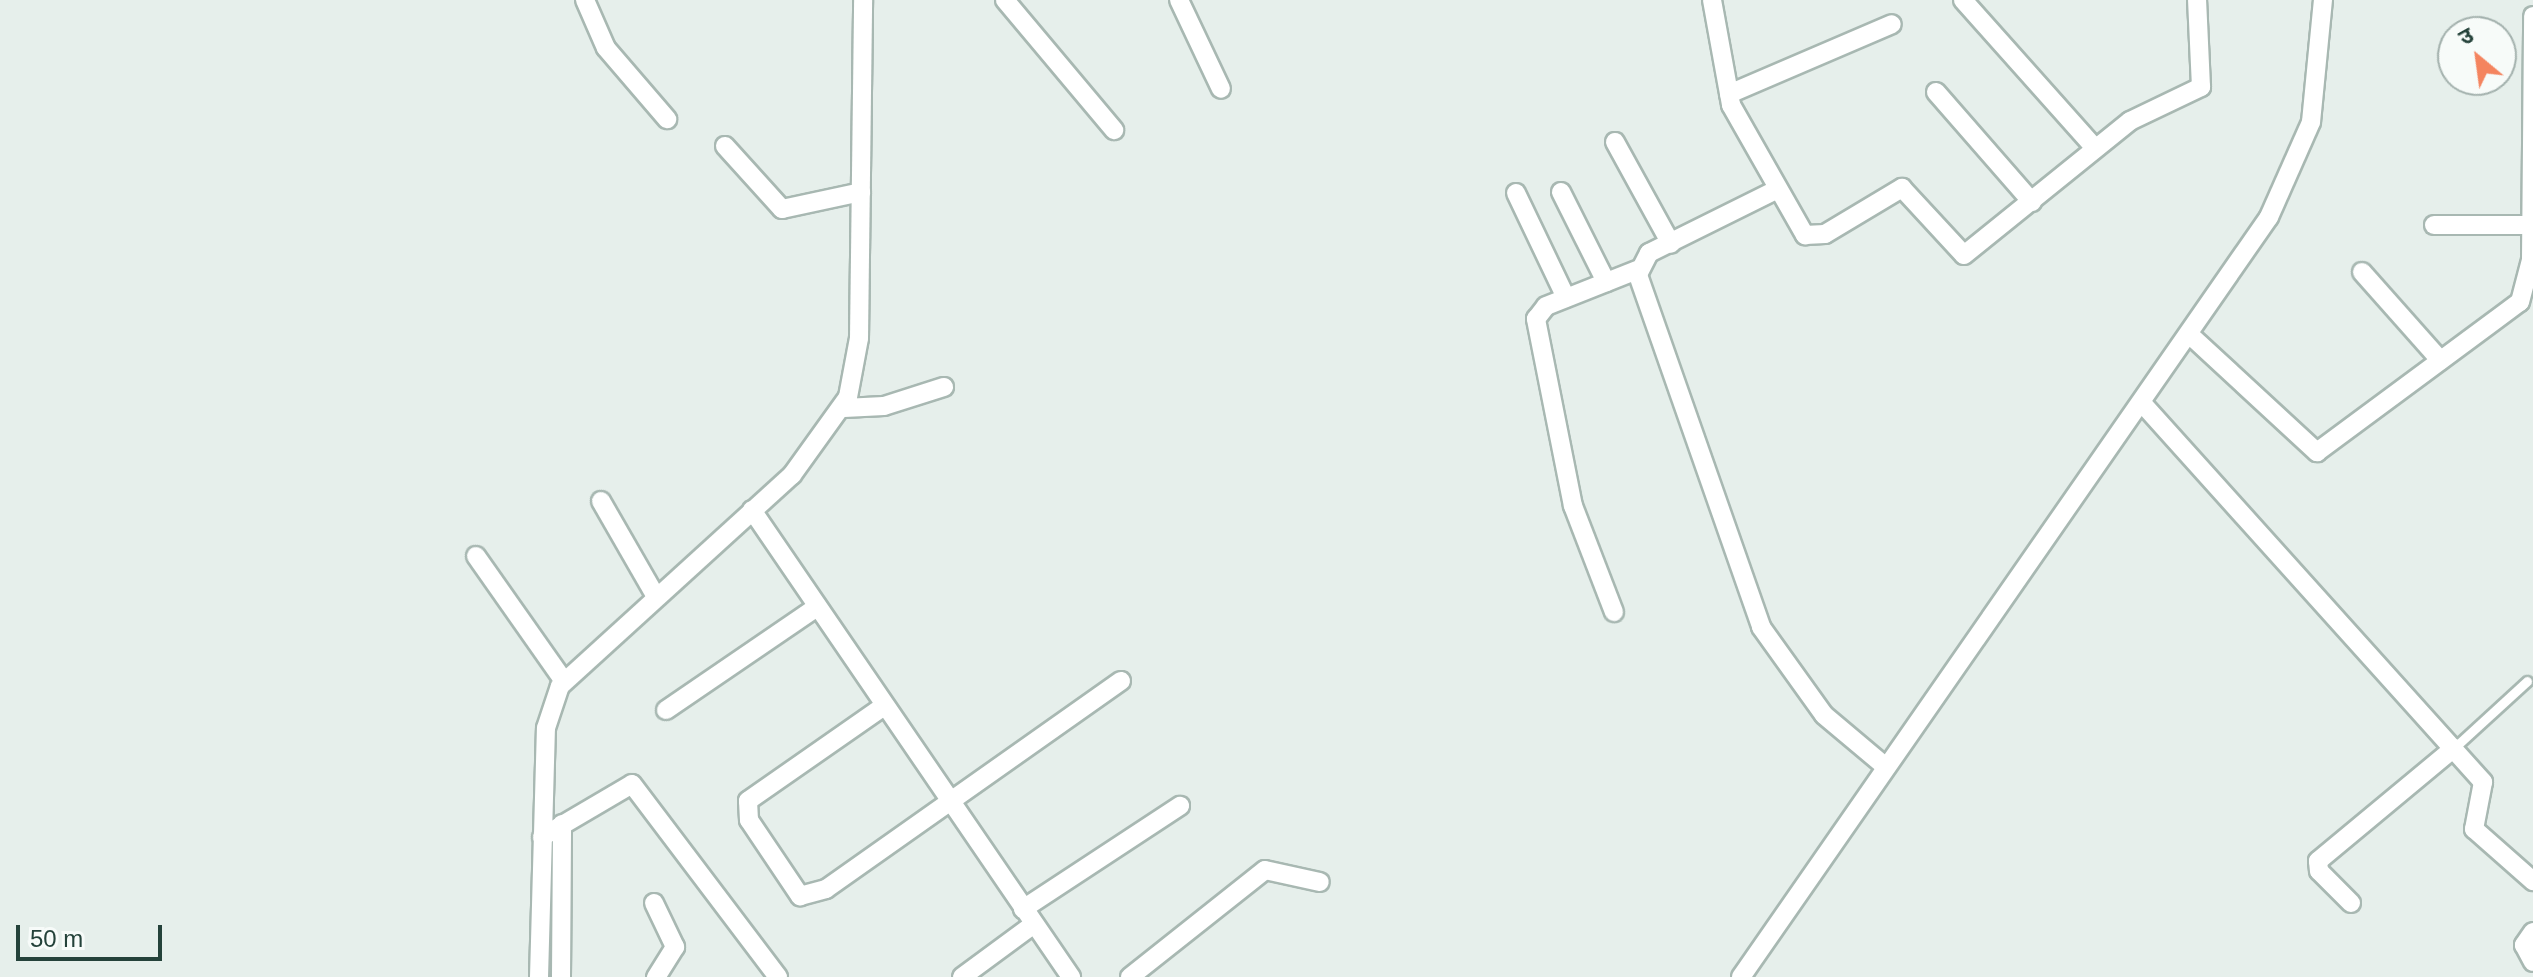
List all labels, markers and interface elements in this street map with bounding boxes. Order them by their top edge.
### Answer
north arrow [2437,16,2517,96]
text: उ [2454,22,2478,50]
scale bar [20,909,166,959]
text: 50 m [30,925,83,952]

